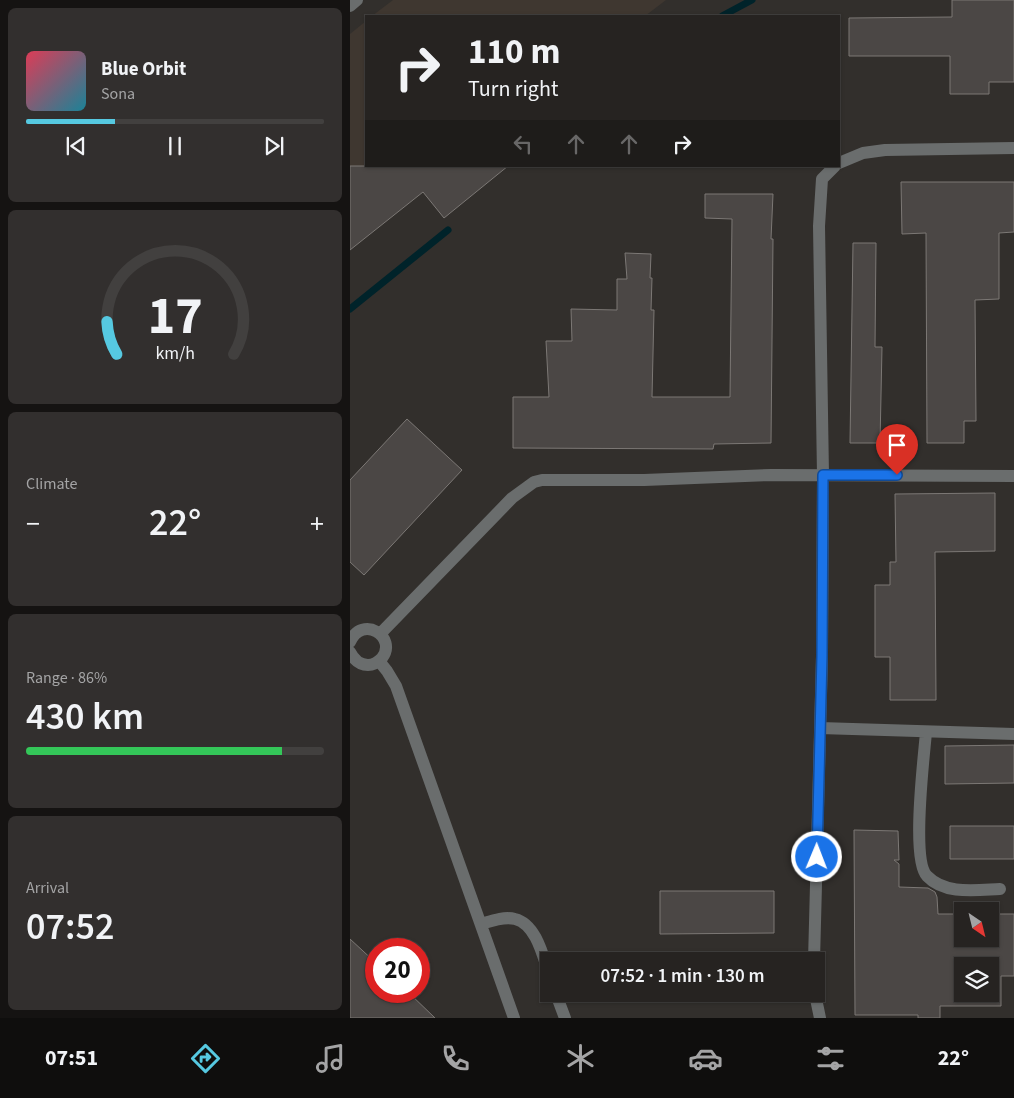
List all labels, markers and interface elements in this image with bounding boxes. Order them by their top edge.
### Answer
text: 110 m [468,27,560,77]
icon: right [385,35,450,100]
text: Blue Orbit [101,56,186,83]
text: Turn right [468,73,558,105]
text: Sona [101,83,135,105]
icon: left [509,130,537,158]
icon: ahead [562,130,590,158]
icon: ahead [615,130,643,158]
icon: right [668,130,696,158]
icon: previous [62,132,90,160]
icon: pause [161,132,189,160]
icon: next [260,132,288,160]
text: 17 [148,280,202,354]
text: km/h [155,341,195,366]
pin [876,424,918,475]
icon: arrive [883,431,911,459]
text: Climate [26,473,77,495]
text: 22° [149,496,201,550]
text: − [26,504,40,544]
text: + [310,504,324,544]
text: Range · 86% [26,667,107,689]
text: 430 km [26,690,144,744]
position arrow [790,830,842,882]
text: Arrival [26,877,69,899]
text: 07:52 [26,900,114,954]
north arrow [954,902,999,948]
map controls [954,902,999,1002]
speed limit sign: 20 [365,938,430,1003]
button: layers [954,957,999,1002]
text: 07:52 · 1 min · 130 m [600,963,765,990]
icon: directions [188,1041,223,1076]
icon: music [313,1041,348,1076]
icon: phone [438,1041,473,1076]
icon: climate [563,1041,598,1076]
icon: car [688,1041,723,1076]
icon: filters [813,1041,848,1076]
text: 07:51 [45,1042,98,1074]
text: 22° [938,1042,969,1074]

